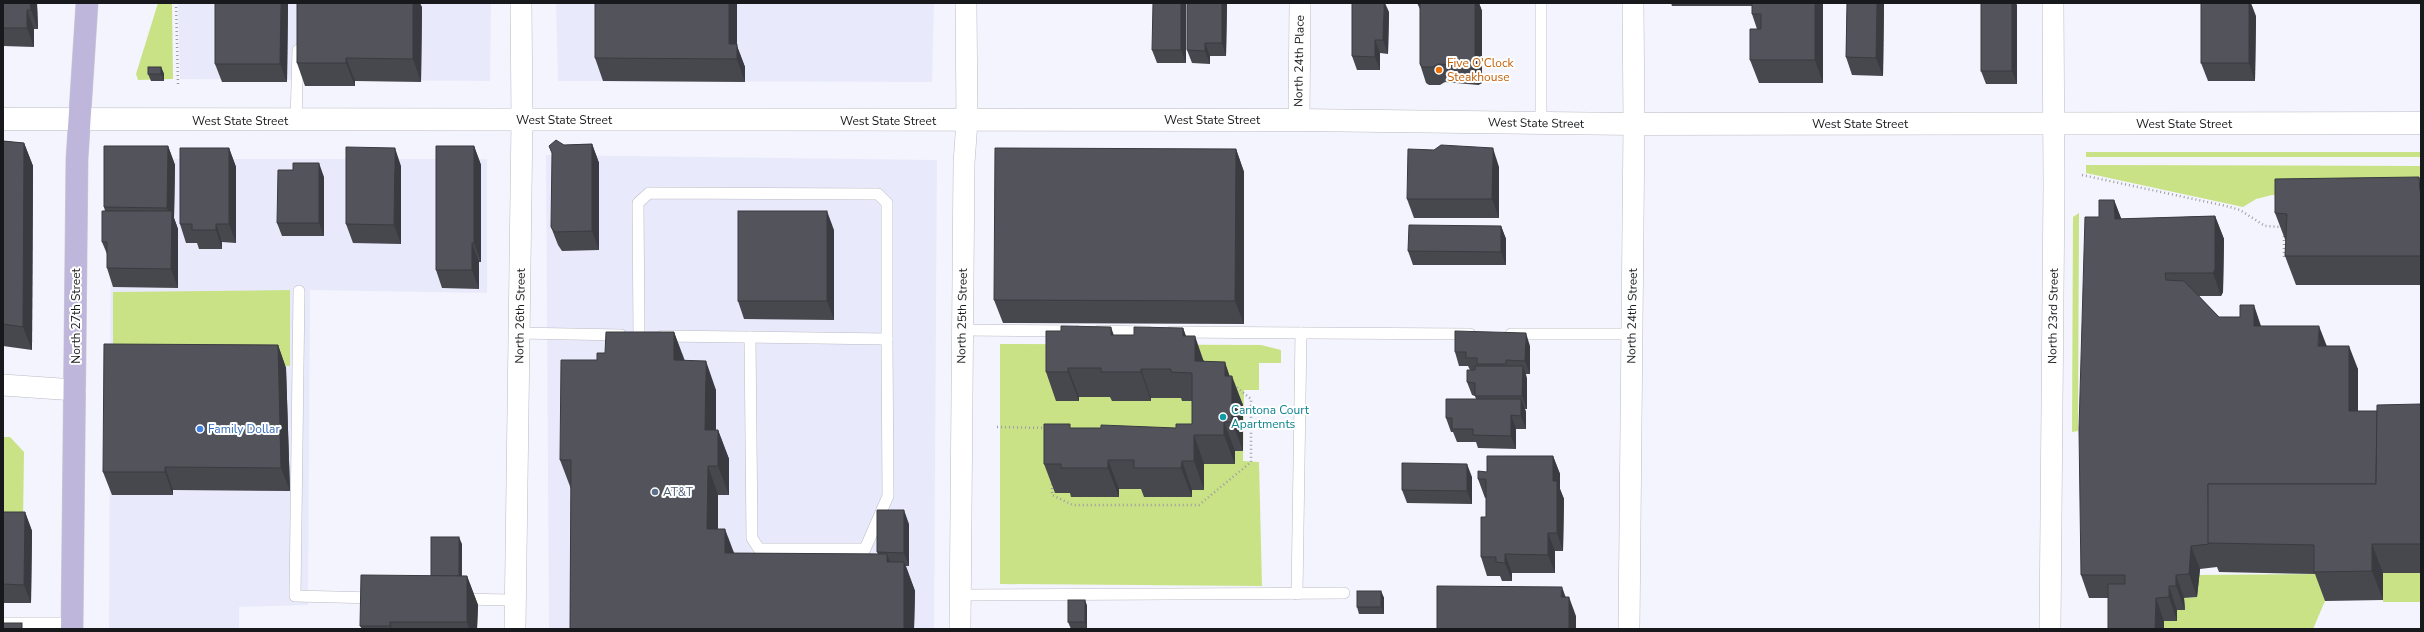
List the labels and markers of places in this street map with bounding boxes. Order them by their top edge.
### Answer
place label: Five O'Clock Steakhouse [1447,55,1515,85]
marker: Five O'Clock Steakhouse [1434,65,1444,75]
place label: Cantona Court Apartments [1231,402,1310,432]
marker: Cantona Court Apartments [1218,412,1228,422]
place label: Family Dollar [208,421,280,437]
marker: Family Dollar [195,424,205,434]
place label: AT&T [663,484,694,500]
marker: AT&T [650,487,660,497]

